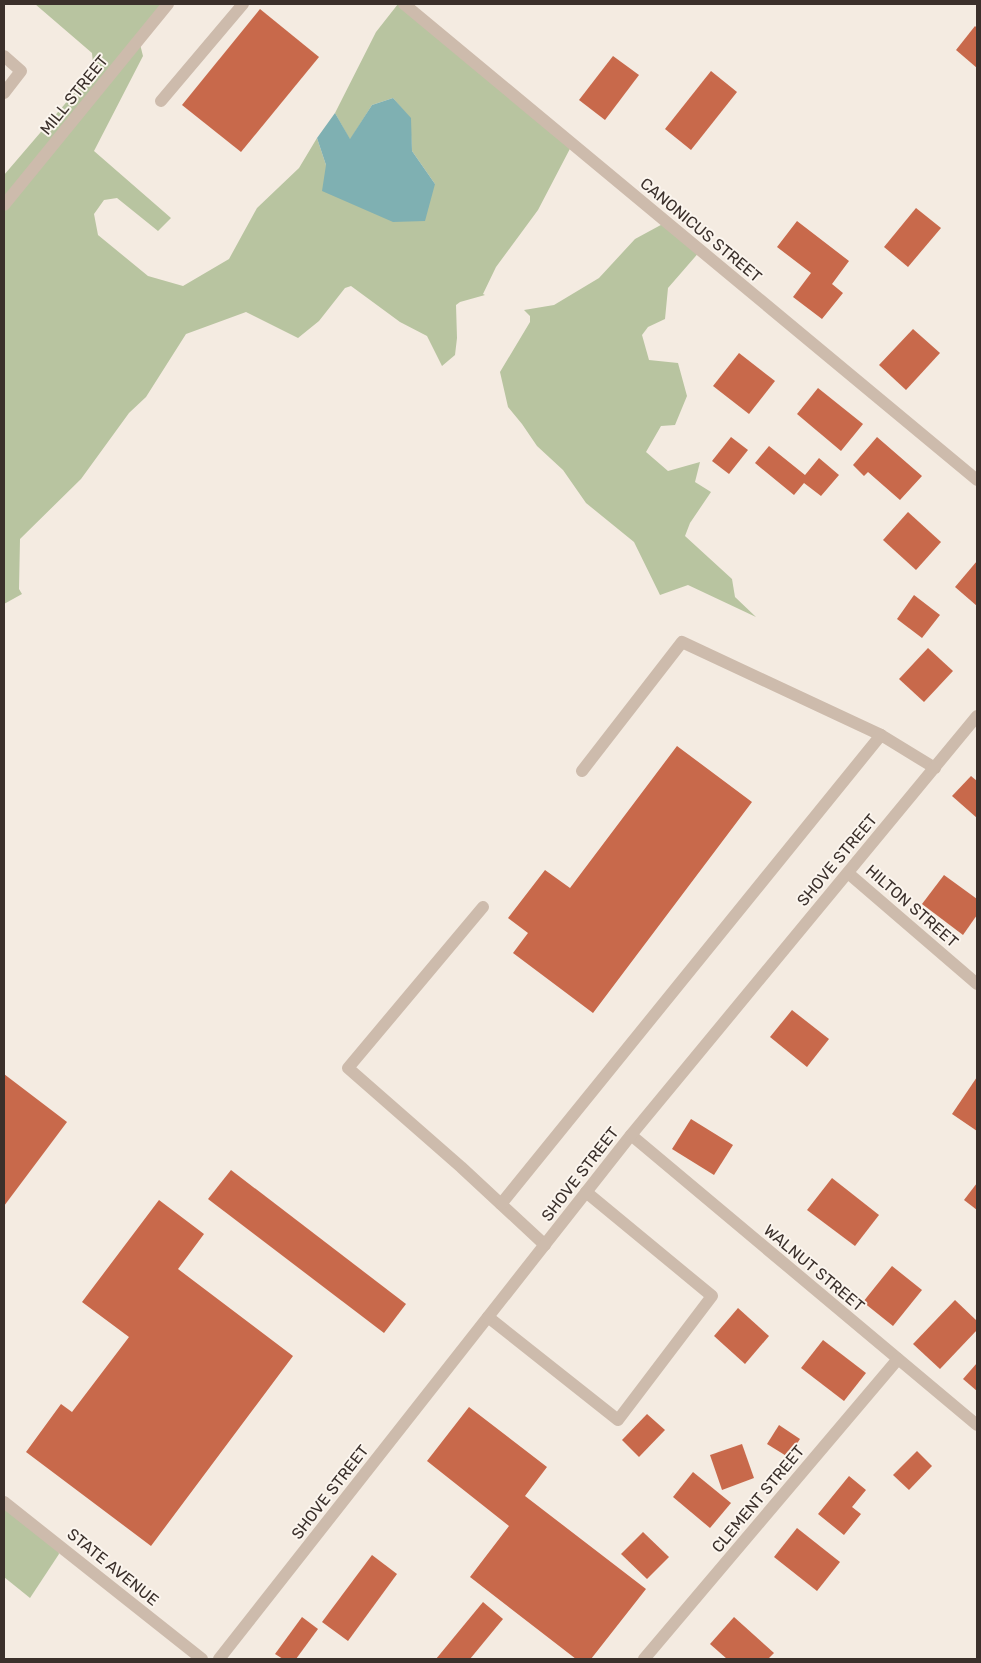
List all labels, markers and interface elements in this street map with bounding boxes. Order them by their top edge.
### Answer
street label: MILL STREET [36,51,112,139]
street label: CANONICUS STREET [636,174,766,286]
street label: SHOVE STREET [793,810,881,910]
street label: HILTON STREET [862,861,962,951]
street label: SHOVE STREET [537,1123,623,1225]
street label: WALNUT STREET [760,1220,868,1316]
street label: SHOVE STREET [287,1441,373,1543]
street label: CLEMENT STREET [708,1442,808,1556]
street label: STATE AVENUE [63,1524,163,1610]

